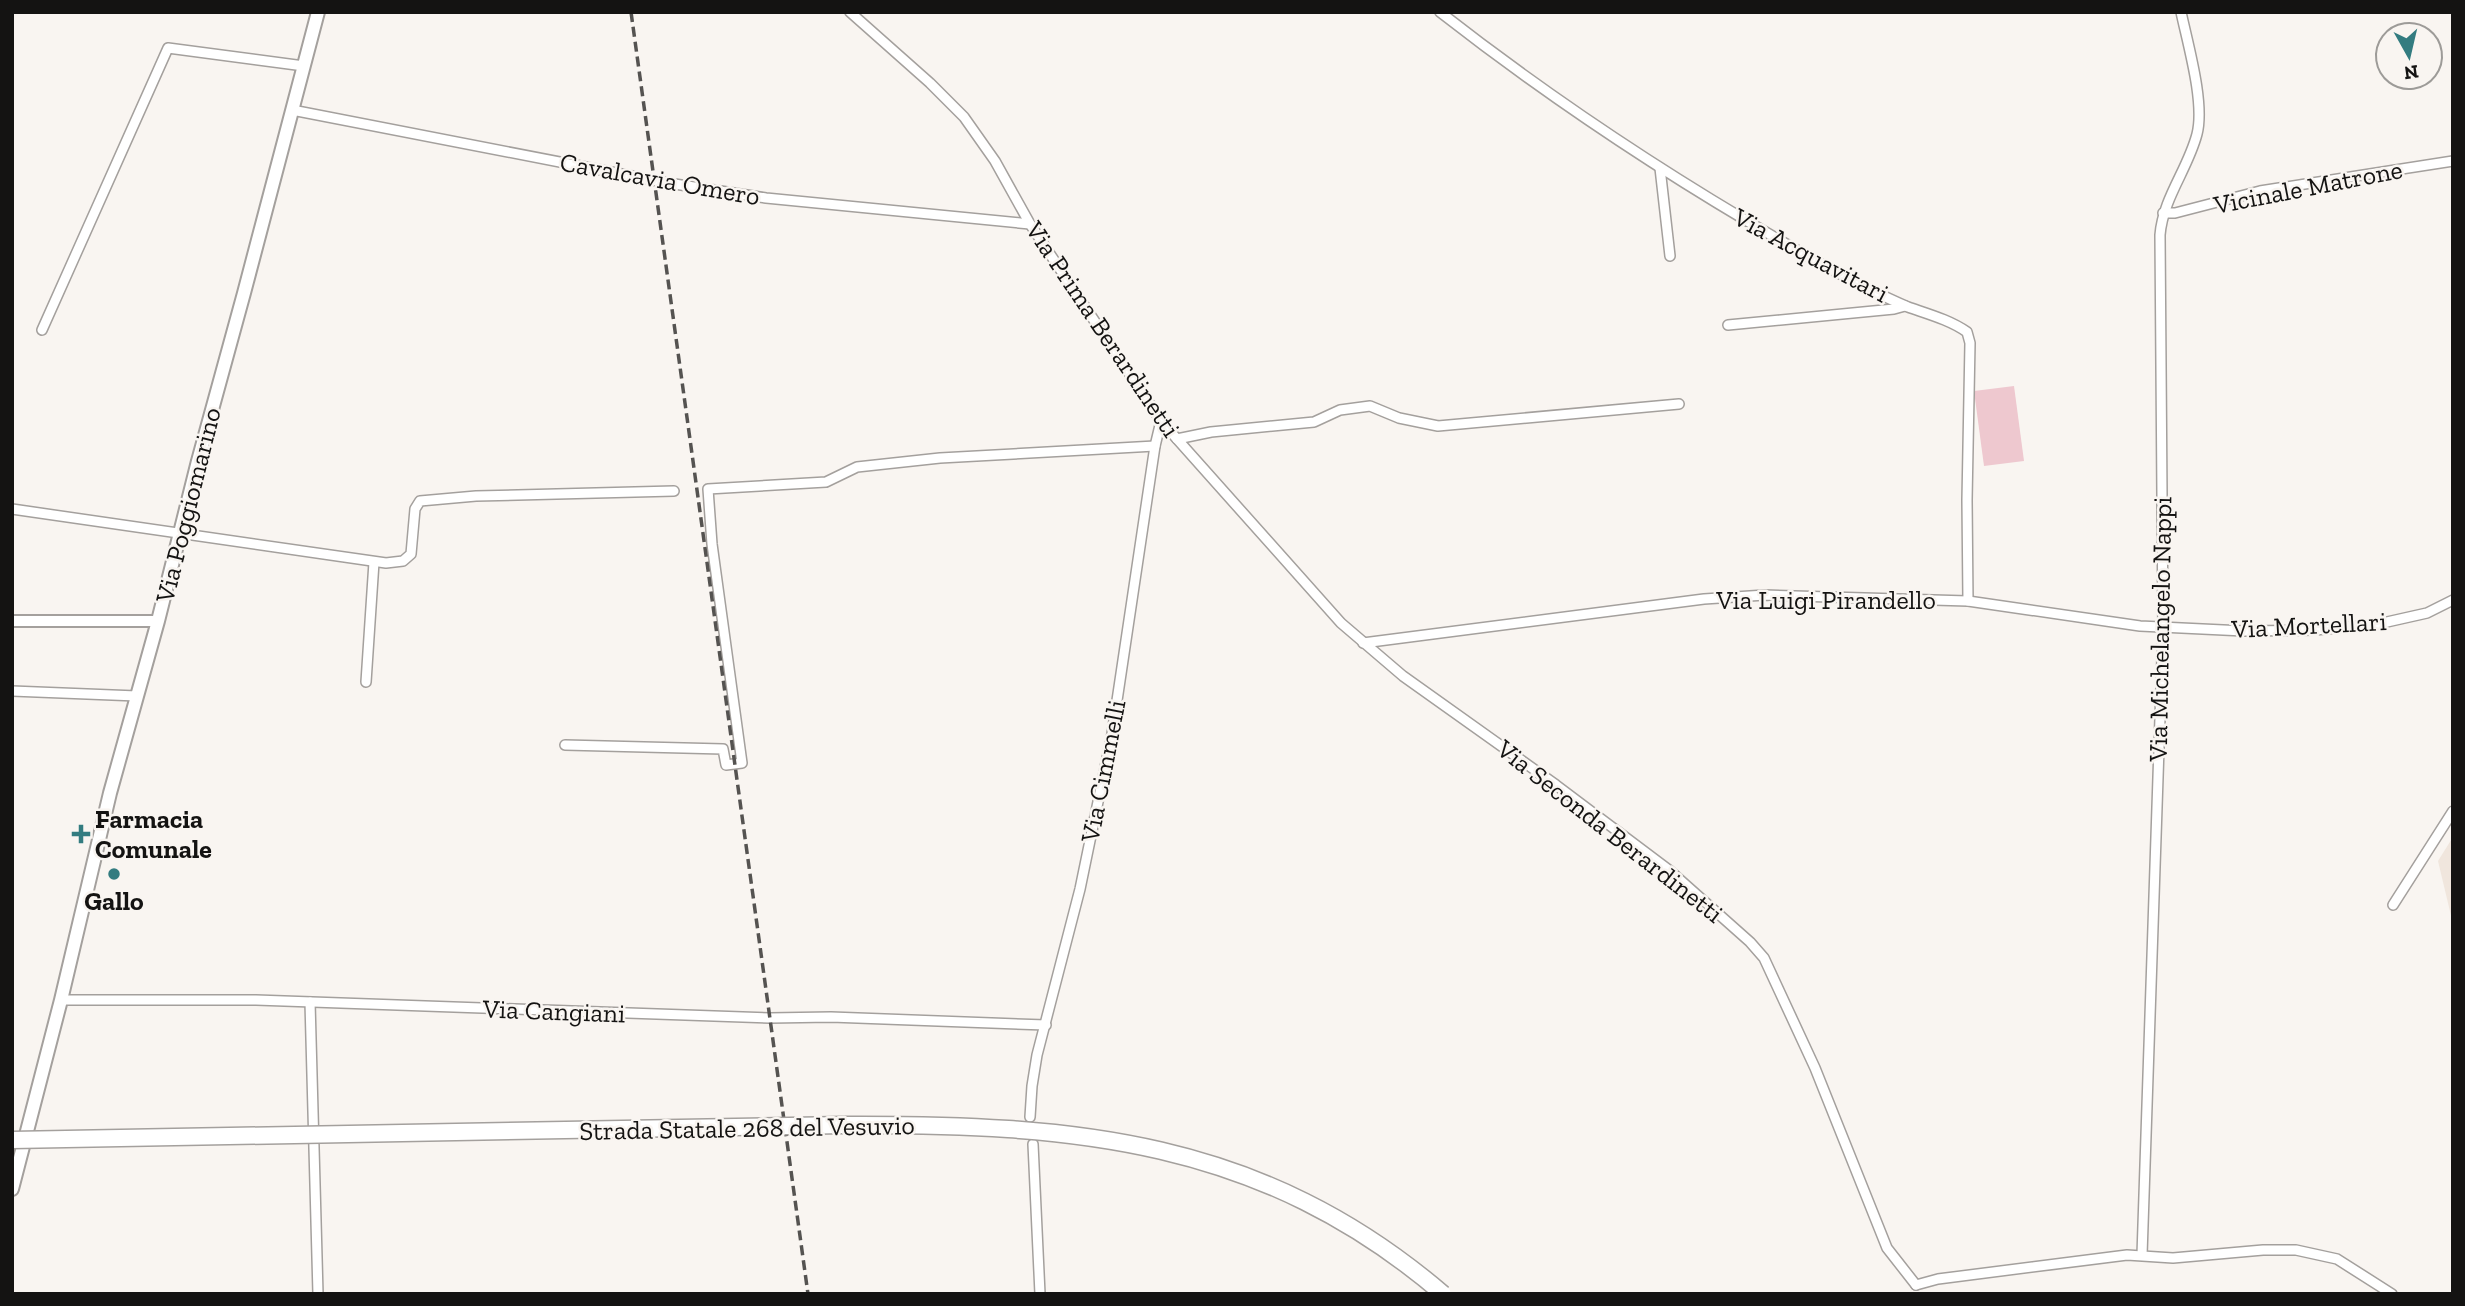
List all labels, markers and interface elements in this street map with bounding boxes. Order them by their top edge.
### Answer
north arrow [2374,21,2444,91]
text: N [2403,60,2420,85]
street label: Cavalcavia Omero [558,146,762,212]
street label: Vicinale Matrone [2210,153,2405,221]
street label: Via Acquavitari [1727,200,1894,309]
street label: Via Prima Berardinetti [1018,214,1187,443]
street label: Via Poggiomarino [148,404,228,607]
street label: Via Michelangelo Nappi [2142,496,2178,763]
street label: Via Luigi Pirandello [1715,584,1936,616]
street label: Via Mortellari [2230,605,2387,645]
street label: Via Cimmelli [1073,697,1132,846]
street label: Via Seconda Berardinetti [1490,732,1730,929]
place label: Farmacia Comunale [95,803,212,865]
marker: Farmacia Comunale [73,826,89,842]
marker: Gallo [106,866,122,882]
place label: Gallo [84,885,144,917]
street label: Via Cangiani [481,992,626,1029]
street label: Strada Statale 268 del Vesuvio [579,1109,915,1147]

